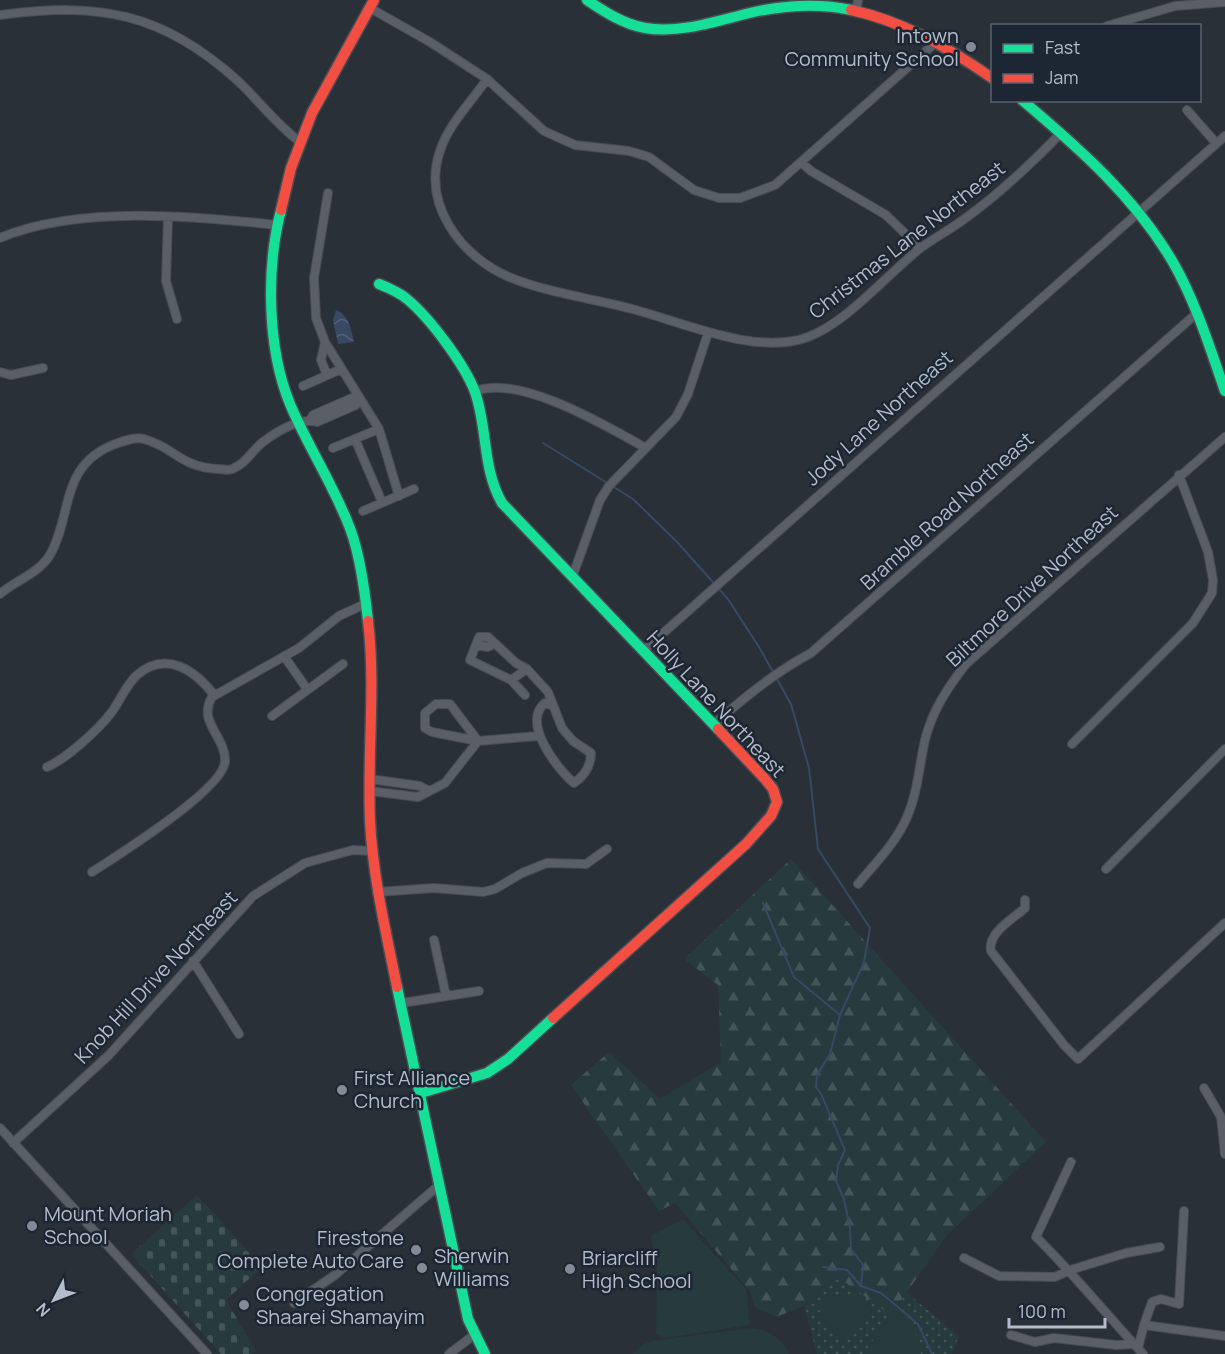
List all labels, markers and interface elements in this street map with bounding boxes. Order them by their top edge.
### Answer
place label: Intown Community School [785,22,959,72]
legend [991,24,1201,102]
text: Fast [1045,35,1080,59]
marker: Intown Community School [964,40,978,54]
text: Jam [1045,65,1079,89]
street label: Christmas Lane Northeast [803,155,1010,325]
street label: Jody Lane Northeast [799,344,958,491]
street label: Bramble Road Northeast [854,425,1039,596]
street label: Biltmore Drive Northeast [940,499,1123,672]
street label: Holly Lane Northeast [641,624,792,783]
street label: Knob Hill Drive Northeast [68,884,243,1069]
place label: First Alliance Church [354,1064,470,1114]
marker: First Alliance Church [335,1083,349,1097]
place label: Mount Moriah School [44,1200,172,1250]
marker: Mount Moriah School [25,1219,39,1233]
place label: Firestone Complete Auto Care [217,1224,404,1274]
place label: Sherwin Williams [434,1242,510,1292]
marker: Firestone Complete Auto Care [409,1243,423,1257]
place label: Briarcliff High School [582,1244,692,1294]
marker: Sherwin Williams [415,1261,429,1275]
marker: Briarcliff High School [563,1262,577,1276]
north arrow [24,1270,84,1330]
place label: Congregation Shaarei Shamayim [256,1280,425,1330]
scale bar [1009,1291,1105,1329]
text: N [31,1298,55,1322]
marker: Congregation Shaarei Shamayim [237,1298,251,1312]
text: 100 m [1018,1299,1066,1323]

